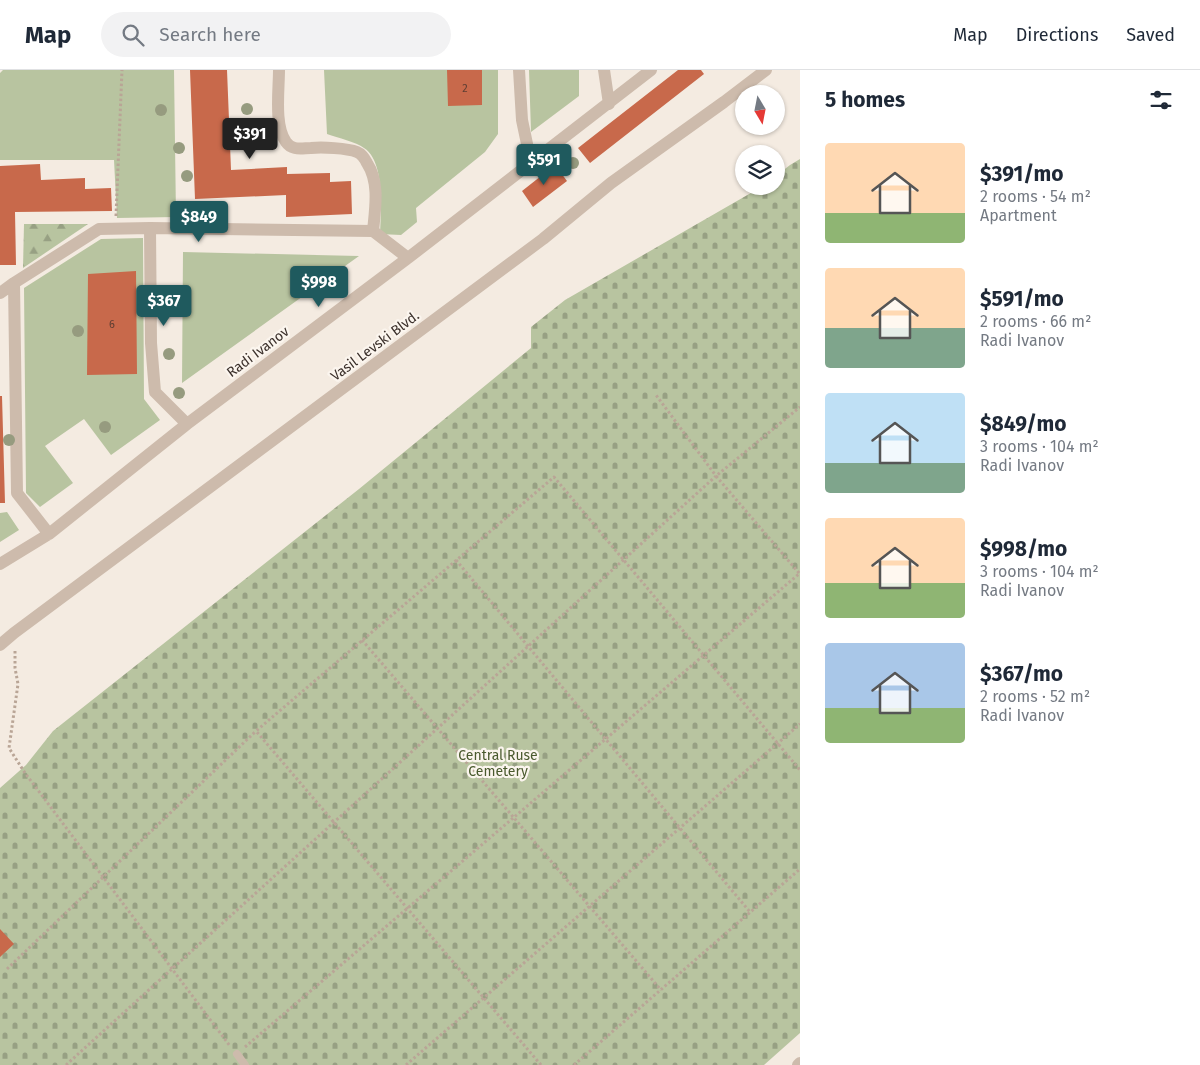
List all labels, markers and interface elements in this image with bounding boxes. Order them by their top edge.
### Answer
search box [101,12,451,57]
text: Map [25,21,71,49]
icon: search [119,21,147,49]
text: Search here [159,23,261,46]
text: Map [953,24,988,46]
text: Directions [1016,24,1098,46]
text: Saved [1126,24,1175,46]
house number: 2 [462,82,468,95]
north arrow [735,85,785,135]
map controls [735,85,785,195]
icon: filters [1147,86,1175,114]
text: 5 homes [825,87,905,113]
pin: $391 [220,118,280,160]
text: $391 [234,124,267,143]
pin: $591 [514,144,574,186]
button: layers [735,145,785,195]
text: $591 [527,150,561,169]
text: $391/mo [980,161,1064,187]
icon: home [865,163,925,223]
text: 2 rooms · 54 m² [980,187,1091,206]
pin: $849 [169,200,229,243]
text: Apartment [980,206,1057,225]
text: $849 [181,207,217,226]
pin: $998 [289,266,349,308]
text: $998 [301,272,337,291]
pin: $367 [134,284,194,327]
text: $591/mo [980,286,1064,312]
icon: home [865,288,925,348]
text: $367 [147,291,181,310]
street label: Vasil Levski Blvd. [327,307,423,385]
text: 2 rooms · 66 m² [980,312,1091,331]
house number: 6 [109,318,115,331]
street label: Radi Ivanov [223,323,293,381]
text: Radi Ivanov [980,331,1064,350]
text: $849/mo [980,411,1066,437]
icon: home [865,413,925,473]
text: 3 rooms · 104 m² [980,437,1099,456]
text: Radi Ivanov [980,456,1064,475]
text: $998/mo [980,536,1067,562]
icon: home [865,538,925,598]
text: 3 rooms · 104 m² [980,562,1099,581]
text: Radi Ivanov [980,581,1064,600]
text: $367/mo [980,661,1063,687]
icon: home [865,663,925,723]
text: 2 rooms · 52 m² [980,687,1090,706]
text: Radi Ivanov [980,706,1064,725]
park label: Central Ruse Cemetery [458,747,538,780]

